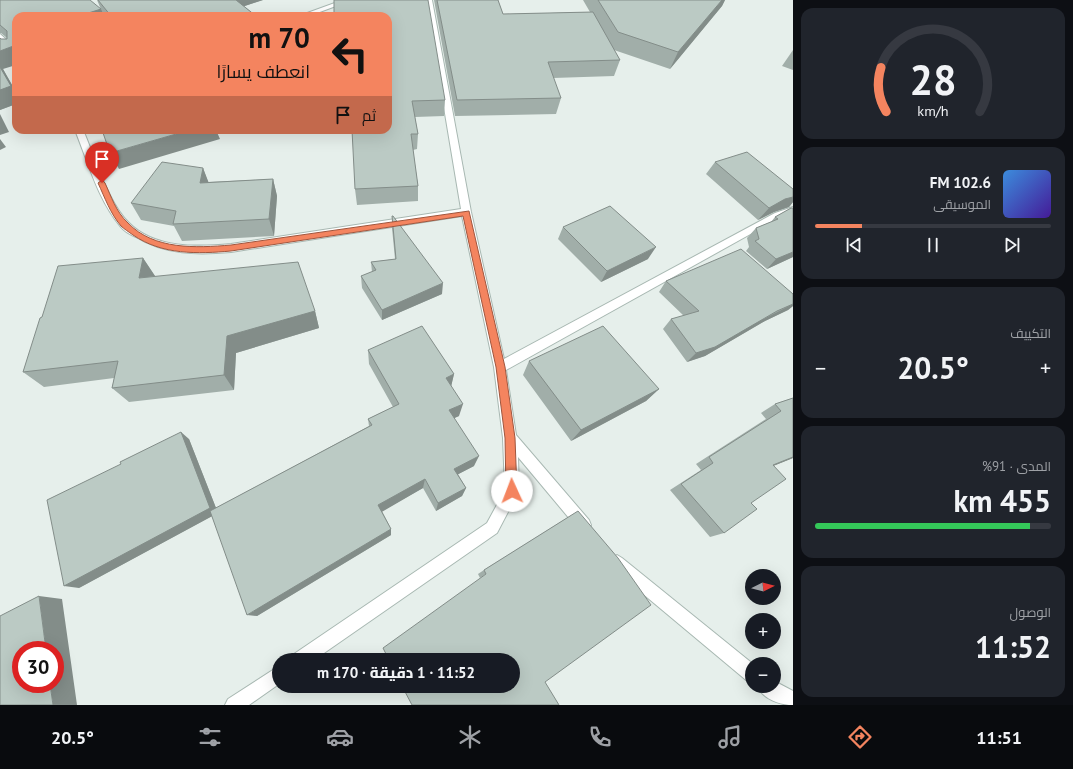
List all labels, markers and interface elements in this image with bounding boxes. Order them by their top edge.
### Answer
text: 70 m [249,19,310,56]
icon: left [324,28,376,80]
text: 28 [909,53,957,106]
text: انعطف يسارًا [216,60,310,83]
text: km/h [917,100,949,119]
icon: arrive [332,104,354,126]
text: ثم [362,106,376,125]
pin [85,142,119,183]
icon: arrive [91,148,113,170]
text: 102.6 FM [930,173,991,192]
text: الموسيقى [933,196,991,213]
icon: previous [843,234,865,256]
icon: pause [922,234,944,256]
icon: next [1001,234,1023,256]
text: التكييف [1010,325,1051,342]
text: 20.5° [897,348,969,387]
text: − [815,354,826,382]
text: + [1040,354,1051,382]
text: المدى · 91% [982,458,1051,475]
position arrow [491,470,533,512]
text: 455 km [953,481,1051,520]
north arrow [745,569,781,605]
map controls [745,569,781,693]
text: الوصول [1010,604,1051,621]
button: + [745,613,781,649]
text: 11:52 [975,627,1051,666]
speed limit sign: 30 [12,641,64,693]
button: − [745,657,781,693]
text: 11:52 · 1 دقيقة · 170 m [317,663,475,682]
icon: filters [196,723,224,751]
icon: car [326,723,354,751]
icon: climate [456,723,484,751]
icon: phone [586,723,614,751]
icon: music [716,723,744,751]
icon: directions [846,723,874,751]
text: 20.5° [51,726,94,749]
text: 11:51 [976,726,1022,749]

